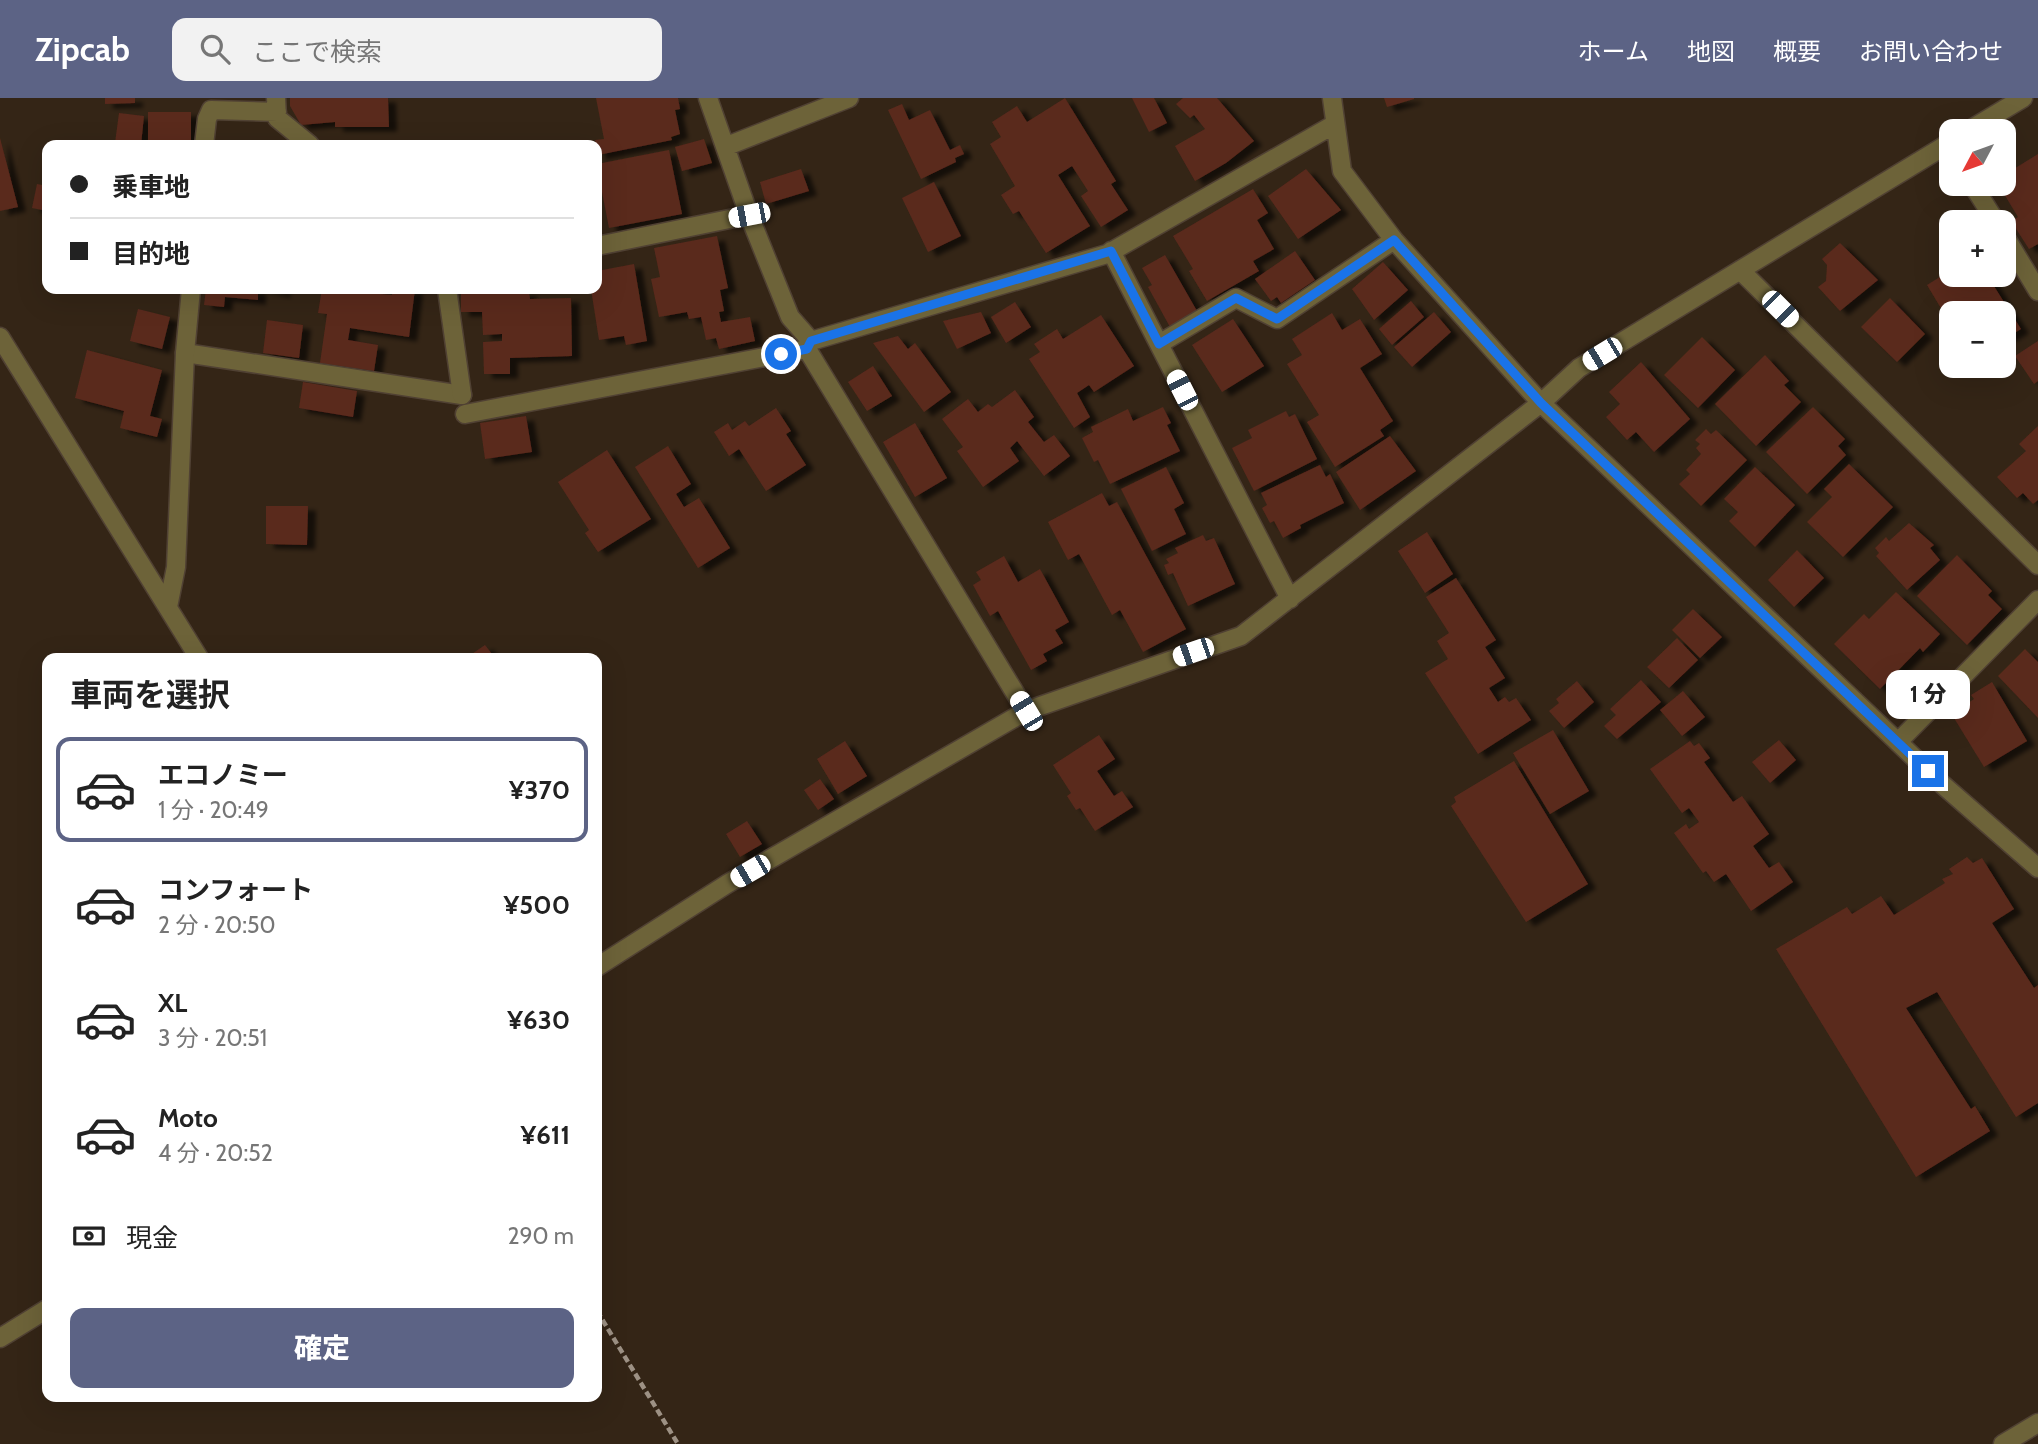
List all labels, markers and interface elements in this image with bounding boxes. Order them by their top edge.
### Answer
search box [172,18,662,81]
text: Zipcab [35,29,130,69]
icon: search [196,30,234,68]
text: ここで検索 [252,36,382,68]
text: ホーム [1578,37,1649,66]
text: 地図 [1687,37,1735,66]
text: 概要 [1773,37,1821,66]
text: お問い合わせ [1859,37,2003,66]
north arrow [1939,119,2016,196]
map controls [1939,119,2016,378]
text: 乗車地 [112,171,190,203]
car [727,201,772,229]
button: + [1939,210,2016,287]
text: 目的地 [112,238,190,270]
car [1758,287,1803,331]
button: − [1939,301,2016,378]
car [1579,334,1626,374]
route start [765,338,797,370]
car [1164,367,1201,413]
car [1170,635,1217,669]
callout: 1 分 [1886,670,1970,718]
text: 車両を選択 [70,675,230,714]
text: 1 分 [1910,680,1946,708]
car [1007,688,1046,734]
route end [1912,755,1944,787]
icon: car [74,758,137,821]
text: エコノミー [158,759,288,791]
text: ¥370 [509,774,570,806]
text: 1 分 · 20:49 [158,796,269,824]
car [727,851,774,891]
icon: car [74,873,137,936]
text: コンフォート [158,874,313,906]
text: ¥500 [504,889,570,921]
text: 2 分 · 20:50 [158,911,275,939]
text: XL [158,987,187,1019]
icon: car [74,988,137,1051]
text: ¥630 [507,1004,570,1036]
text: 3 分 · 20:51 [158,1024,267,1052]
text: Moto [158,1102,218,1134]
icon: car [74,1103,137,1166]
text: ¥611 [520,1119,570,1151]
text: 4 分 · 20:52 [158,1139,273,1167]
icon: cash [70,1217,108,1255]
text: 現金 [126,1222,178,1254]
text: 290 m [507,1222,574,1250]
button: 確定 [70,1308,574,1388]

